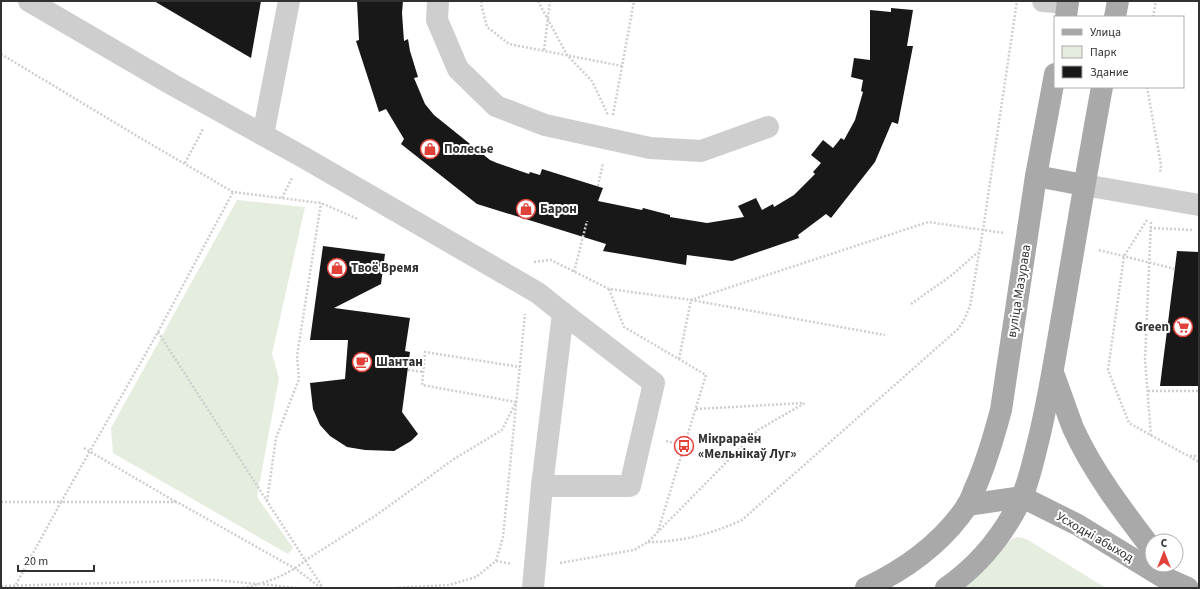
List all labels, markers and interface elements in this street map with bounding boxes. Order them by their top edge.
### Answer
legend [1054,16,1184,88]
text: Улица [1090,24,1121,41]
text: Парк [1090,44,1116,61]
text: Здание [1090,64,1129,81]
shop icon: Полесье [419,138,441,160]
place label: Полесье [444,140,494,158]
shop icon: Барон [515,198,537,220]
place label: Барон [540,200,577,218]
street label: вуліца Мазурава [1003,243,1035,339]
shop icon: Твоё Время [326,257,348,279]
place label: Твоё Время [351,259,419,277]
supermarket icon: Green [1172,316,1194,338]
place label: Green [1135,318,1169,336]
cafe icon: Шантан [351,351,373,373]
place label: Шантан [376,353,423,371]
place label: Мікрараён «Мельнікаў Луг» [698,430,797,463]
bus stop icon: Мікрараён «Мельнікаў Луг» [673,435,695,457]
street label: Усходні абыход [1053,508,1137,567]
north arrow [1144,533,1184,573]
text: С [1161,536,1168,551]
scale bar [18,547,94,573]
text: 20 m [24,553,48,570]

